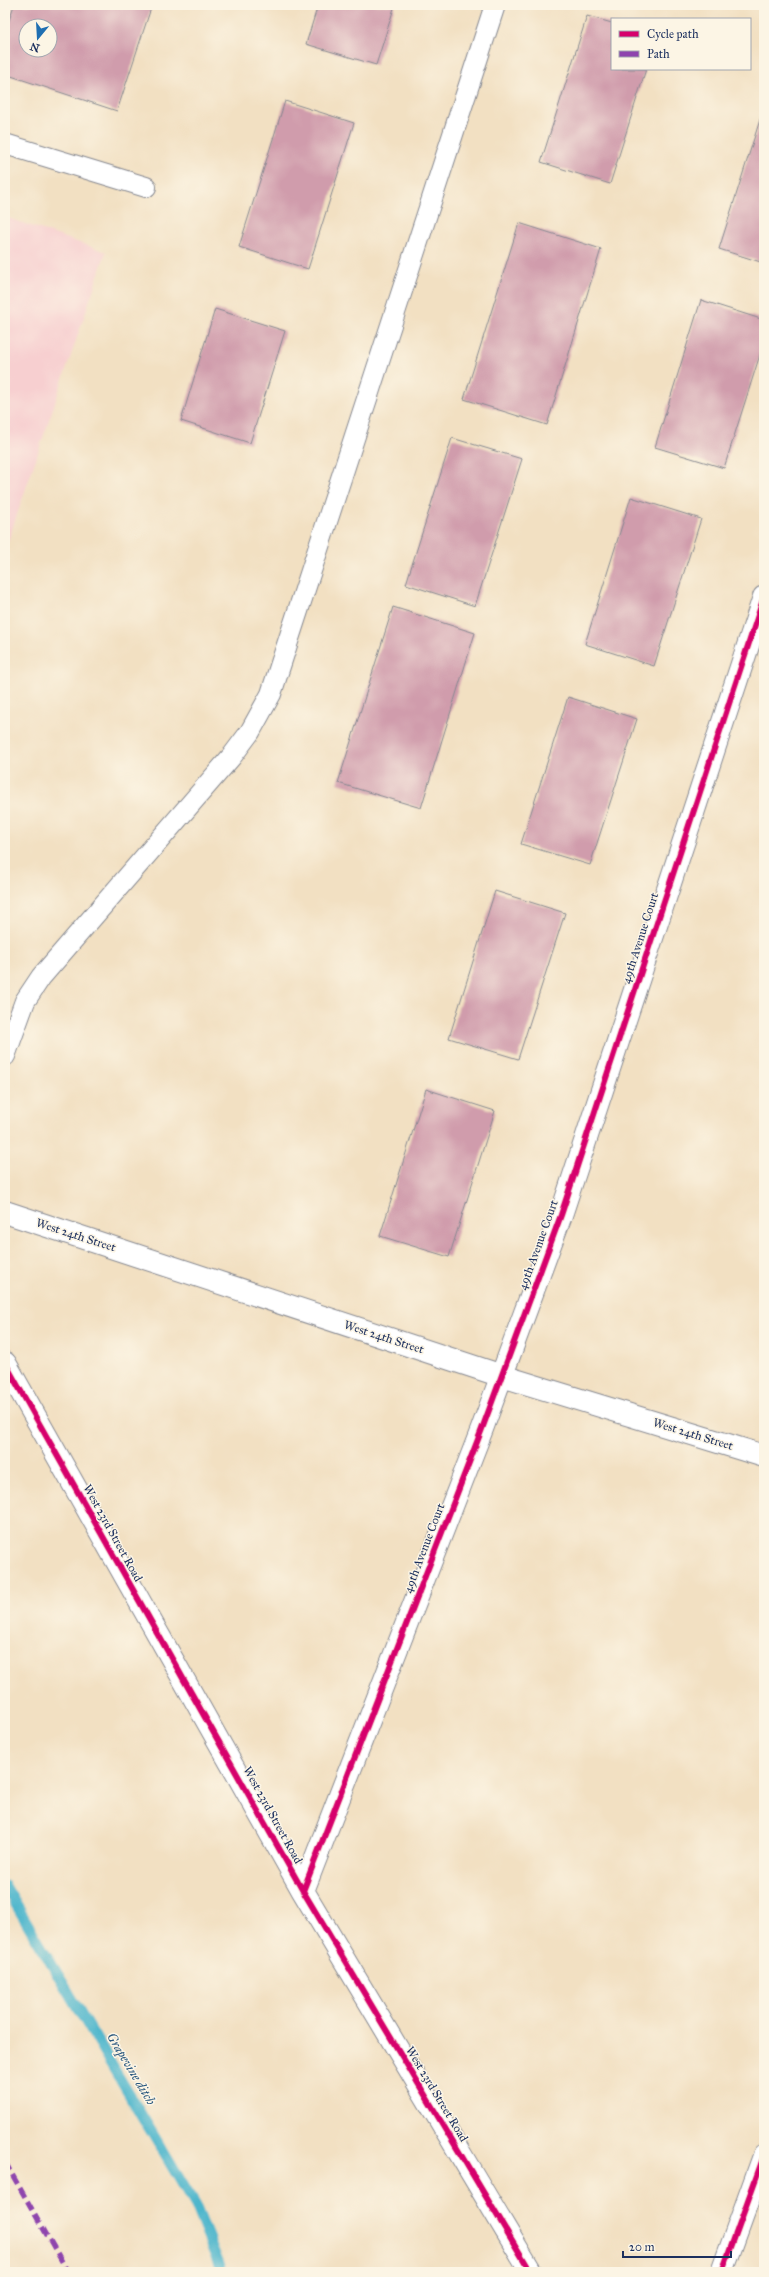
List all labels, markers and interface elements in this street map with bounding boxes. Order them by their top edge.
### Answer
north arrow [18,18,58,58]
legend [611,18,751,70]
text: Cycle path [647,27,699,41]
text: N [28,39,42,55]
text: Path [647,47,670,61]
street label: 49th Avenue Court [619,890,662,985]
street label: 49th Avenue Court [515,1197,561,1292]
street label: West 24th Street [34,1216,118,1255]
street label: West 24th Street [342,1318,426,1357]
street label: West 24th Street [651,1415,735,1453]
street label: West 23rd Street Road [80,1482,146,1584]
street label: 49th Avenue Court [400,1501,448,1595]
street label: West 23rd Street Road [240,1764,306,1866]
water label: Grapevine ditch [103,2030,159,2109]
street label: West 23rd Street Road [403,2044,471,2144]
scale bar [623,2233,731,2259]
text: 20 m [629,2240,655,2254]

